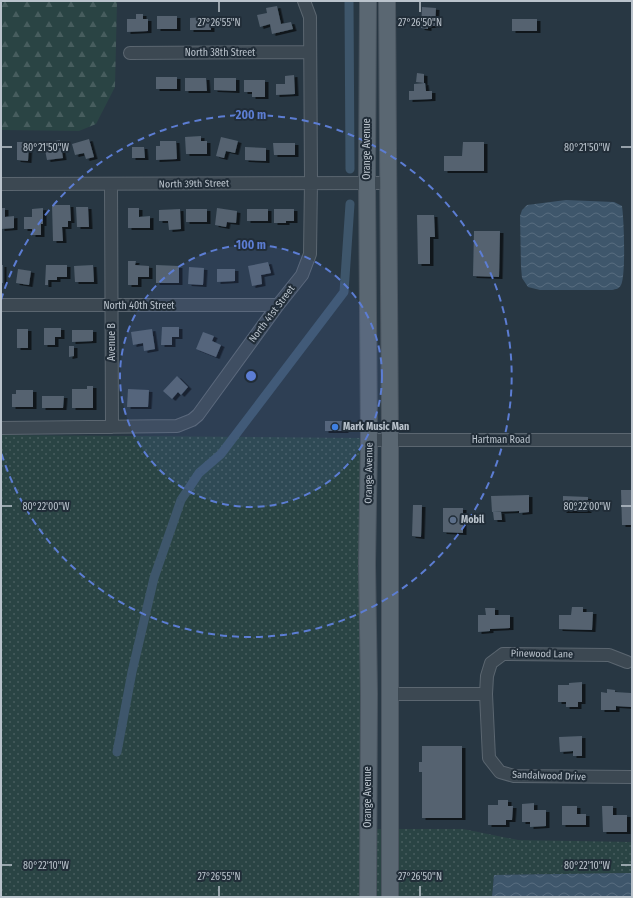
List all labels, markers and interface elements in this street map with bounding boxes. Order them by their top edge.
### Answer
text: 27°26'55"N [197,17,241,29]
text: 27°26'50"N [398,17,442,29]
street label: North 38th Street [185,47,256,59]
text: 200 m [235,108,266,122]
street label: Orange Avenue [361,118,373,180]
text: 80°21'50"W [23,142,69,154]
text: 80°21'50"W [564,142,610,154]
street label: North 39th Street [159,177,230,191]
text: 100 m [236,238,266,252]
street label: North 41st Street [247,282,298,345]
street label: North 40th Street [103,300,175,312]
street label: Avenue B [106,323,118,361]
centre of rings [244,369,258,383]
place label: Mark Music Man [343,421,409,433]
marker: Mark Music Man [330,422,340,432]
street label: Hartman Road [472,434,530,446]
street label: Orange Avenue [362,442,376,504]
text: 80°22'00"W [22,501,70,513]
text: 80°22'00"W [563,501,611,513]
place label: Mobil [461,514,485,526]
marker: Mobil [448,515,458,525]
street label: Pinewood Lane [511,647,573,661]
street label: Orange Avenue [362,766,374,828]
street label: Sandalwood Drive [512,769,586,783]
text: 80°22'10"W [23,860,70,872]
text: 80°22'10"W [564,860,611,872]
text: 27°26'55"N [197,871,241,883]
text: 27°26'50"N [398,871,442,883]

